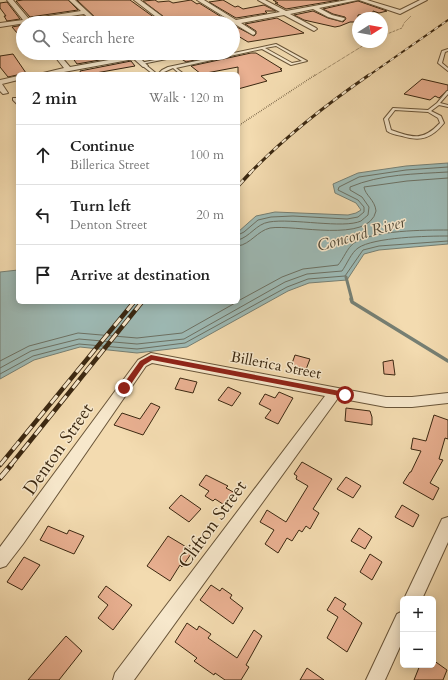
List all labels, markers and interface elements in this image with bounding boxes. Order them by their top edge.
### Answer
north arrow [352,12,388,48]
search box [16,16,240,60]
icon: search [30,27,52,49]
text: Search here [62,28,135,48]
text: 2 min [32,87,77,110]
text: Walk · 120 m [149,89,224,107]
text: Continue [70,136,135,156]
icon: ahead [32,144,54,166]
text: 100 m [190,146,224,164]
text: Billerica Street [70,156,150,174]
text: Turn left [70,196,131,216]
icon: left [32,204,54,226]
text: 20 m [196,206,224,224]
water label: Concord River [315,211,409,257]
text: Denton Street [70,216,147,234]
icon: arrive [32,264,54,286]
text: Arrive at destination [70,265,210,285]
street label: Billerica Street [229,346,323,384]
route end [115,379,133,397]
route start [336,386,354,404]
street label: Denton Street [18,398,99,500]
street label: Clifton Street [172,475,253,573]
map controls [400,596,436,668]
button: + [400,596,436,632]
button: − [400,632,436,668]

